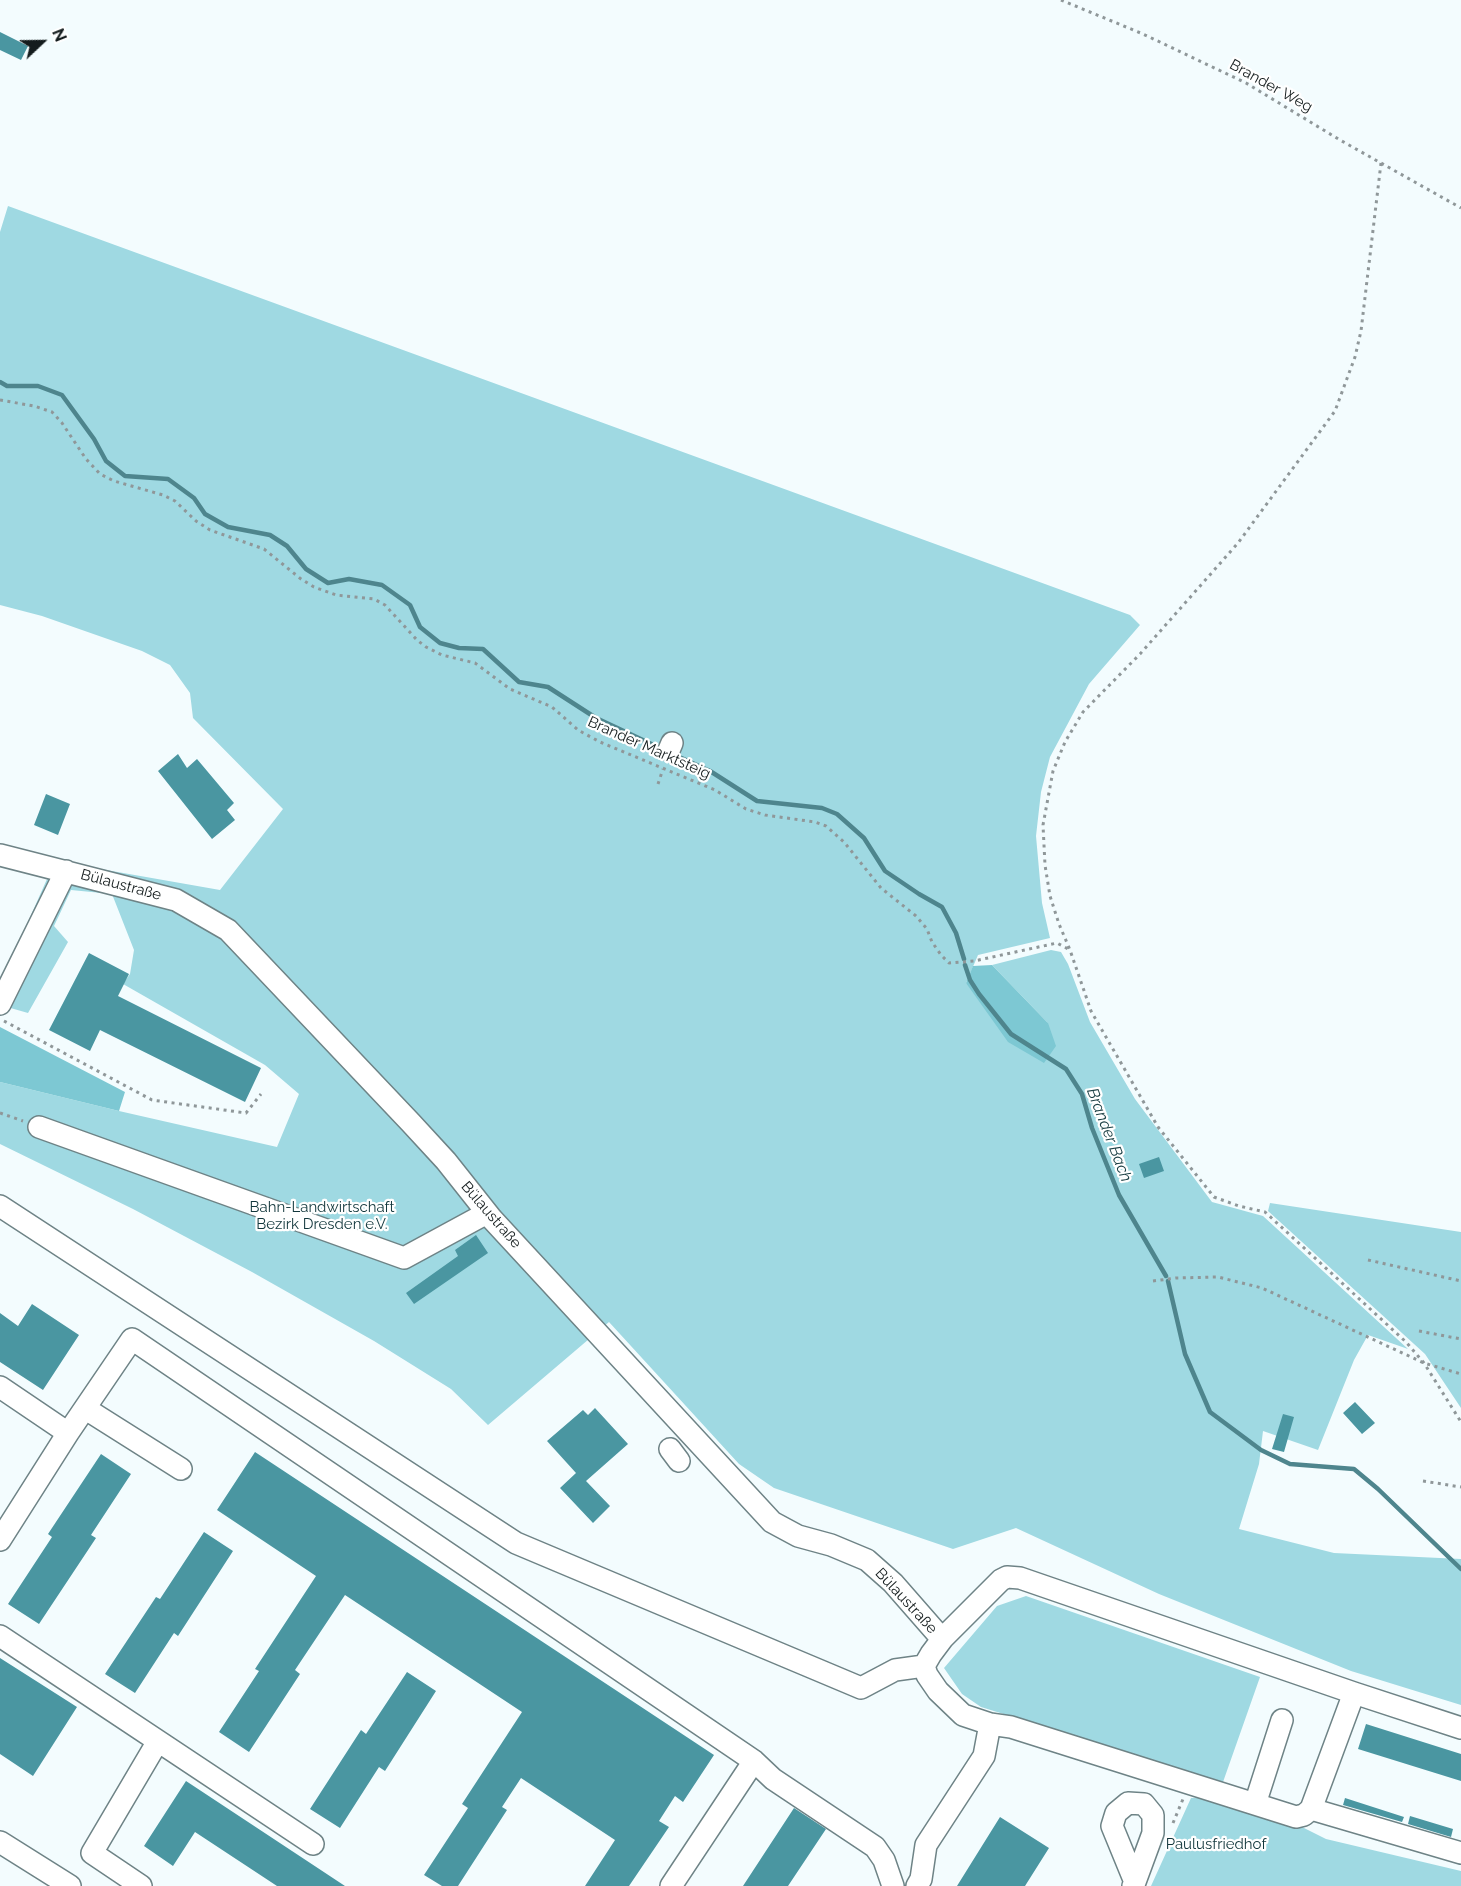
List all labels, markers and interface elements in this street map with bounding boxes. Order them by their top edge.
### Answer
north arrow [12,12,72,72]
text: N [48,26,70,44]
street label: Brander Weg [1226,56,1316,116]
street label: Brander Marktsteig [585,713,713,783]
street label: Bülaustraße [79,866,163,904]
water label: Brander Bach [1082,1085,1136,1185]
street label: Bülaustraße [457,1178,525,1252]
park label: Bahn-Landwirtschaft Bezirk Dresden e.V. [249,1198,395,1233]
street label: Bülaustraße [871,1565,941,1637]
park label: Paulusfriedhof [1166,1835,1266,1853]

